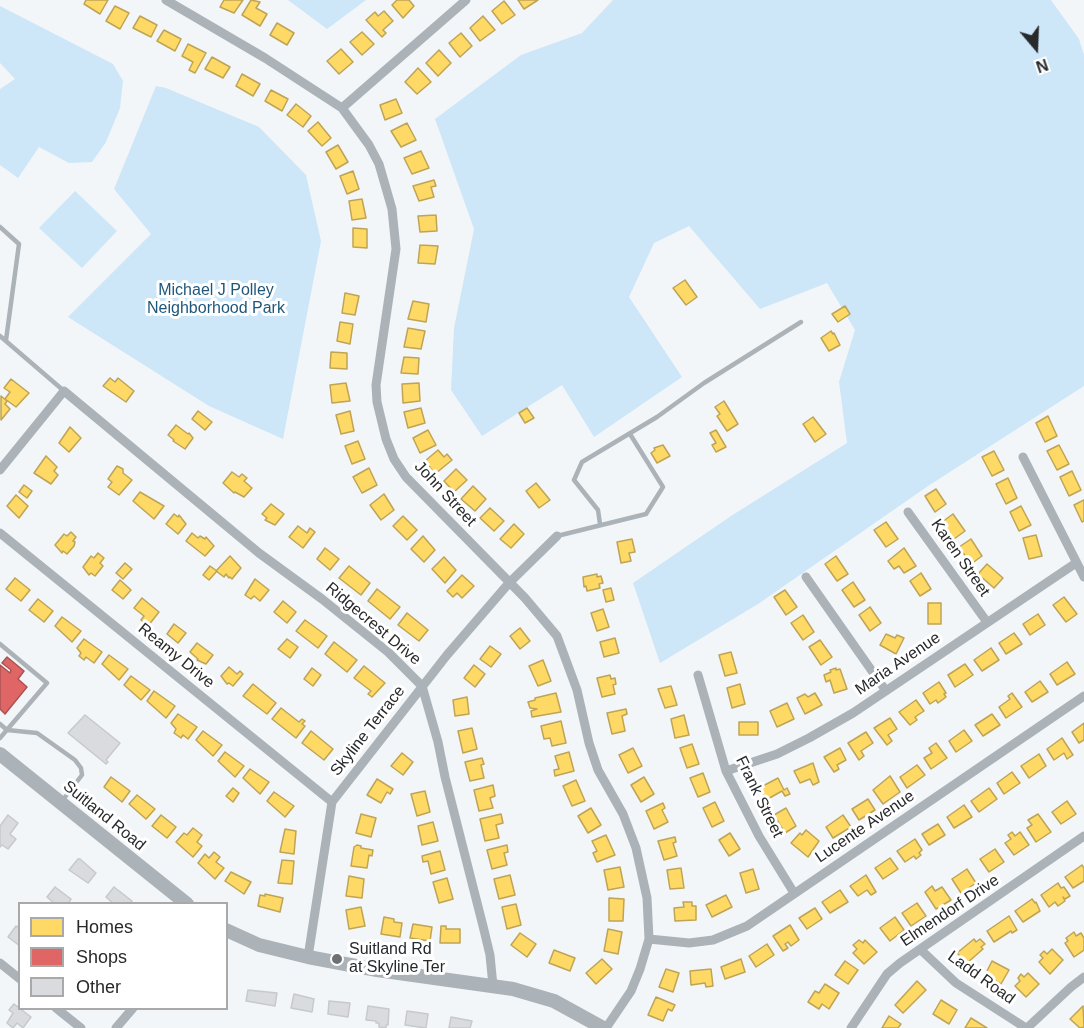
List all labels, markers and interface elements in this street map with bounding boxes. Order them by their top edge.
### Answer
north arrow [1006,18,1066,78]
text: N [1034,56,1050,75]
park label: Michael J Polley Neighborhood Park [147,281,285,319]
street label: John Street [410,458,480,530]
street label: Karen Street [926,516,994,600]
street label: Ridgecrest Drive [322,579,424,669]
street label: Reamy Drive [134,619,218,693]
street label: Maria Avenue [852,629,944,699]
street label: Skyline Terrace [327,682,409,780]
street label: Frank Street [731,753,787,841]
street label: Suitland Road [59,777,149,855]
street label: Lucente Avenue [812,787,918,867]
street label: Elmendorf Drive [897,871,1003,951]
legend [18,902,228,1010]
text: Homes [76,917,133,937]
place label: Suitland Rd at Skyline Ter [349,940,445,978]
text: Shops [76,947,127,967]
street label: Ladd Road [944,947,1018,1009]
marker: Suitland Rd at Skyline Ter [330,952,344,966]
text: Other [76,977,121,997]

